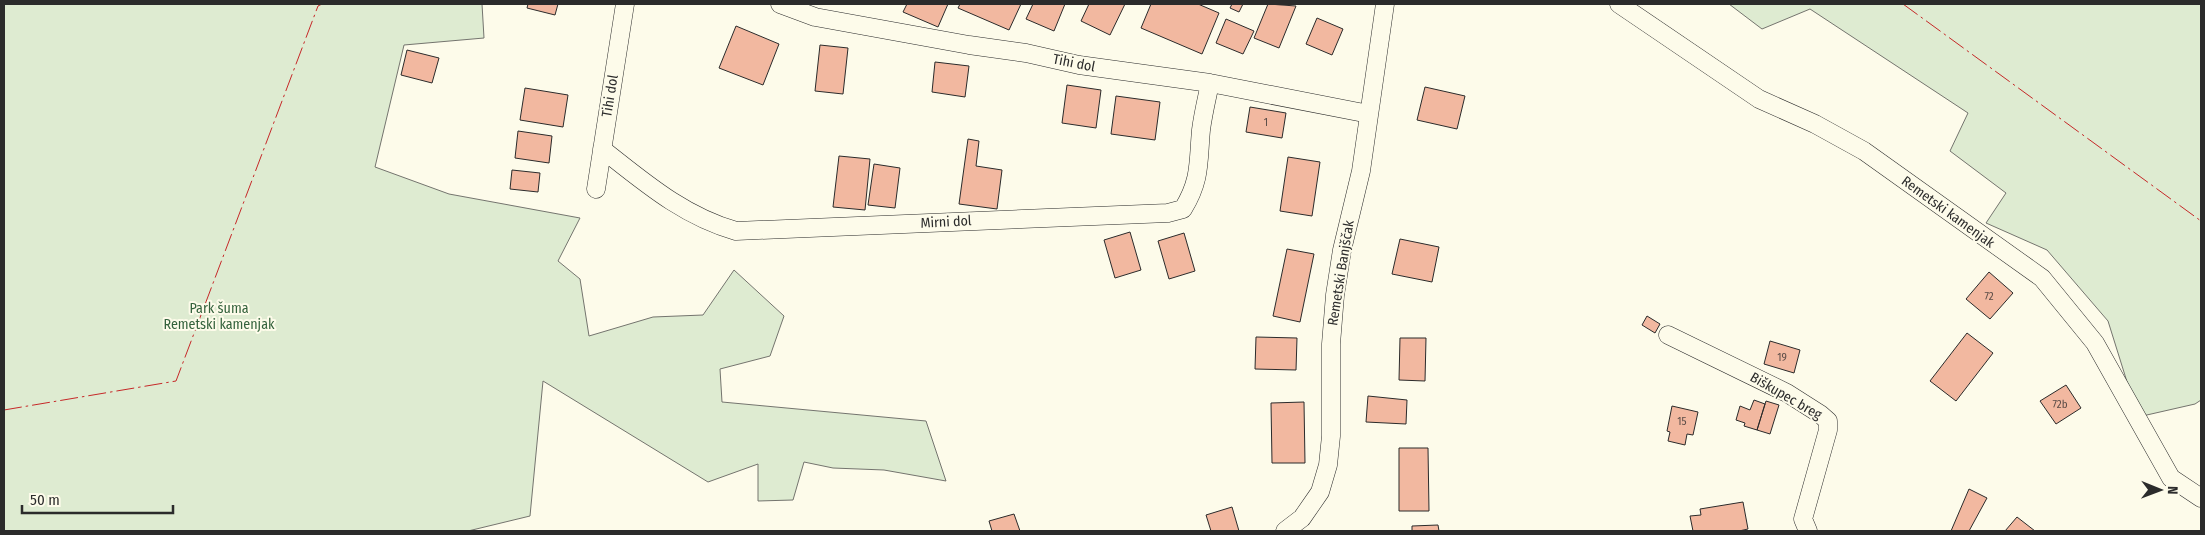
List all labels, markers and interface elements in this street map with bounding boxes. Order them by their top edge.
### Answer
street label: Tihi dol [1051,51,1097,75]
street label: Tihi dol [598,73,622,118]
house number: 1 [1264,116,1268,129]
street label: Remetski kamenjak [1898,172,1998,252]
street label: Mirni dol [920,212,972,232]
street label: Remetski Banjščak [1324,219,1358,327]
house number: 72 [1984,290,1994,303]
park label: Park šuma Remetski kamenjak [163,300,275,333]
house number: 19 [1777,351,1787,364]
street label: Biškupec breg [1747,369,1825,424]
house number: 72b [2052,398,2068,411]
house number: 15 [1677,415,1687,428]
north arrow [2135,465,2185,515]
scale bar [22,482,174,514]
text: N [2164,486,2181,495]
text: 50 m [30,491,60,509]

